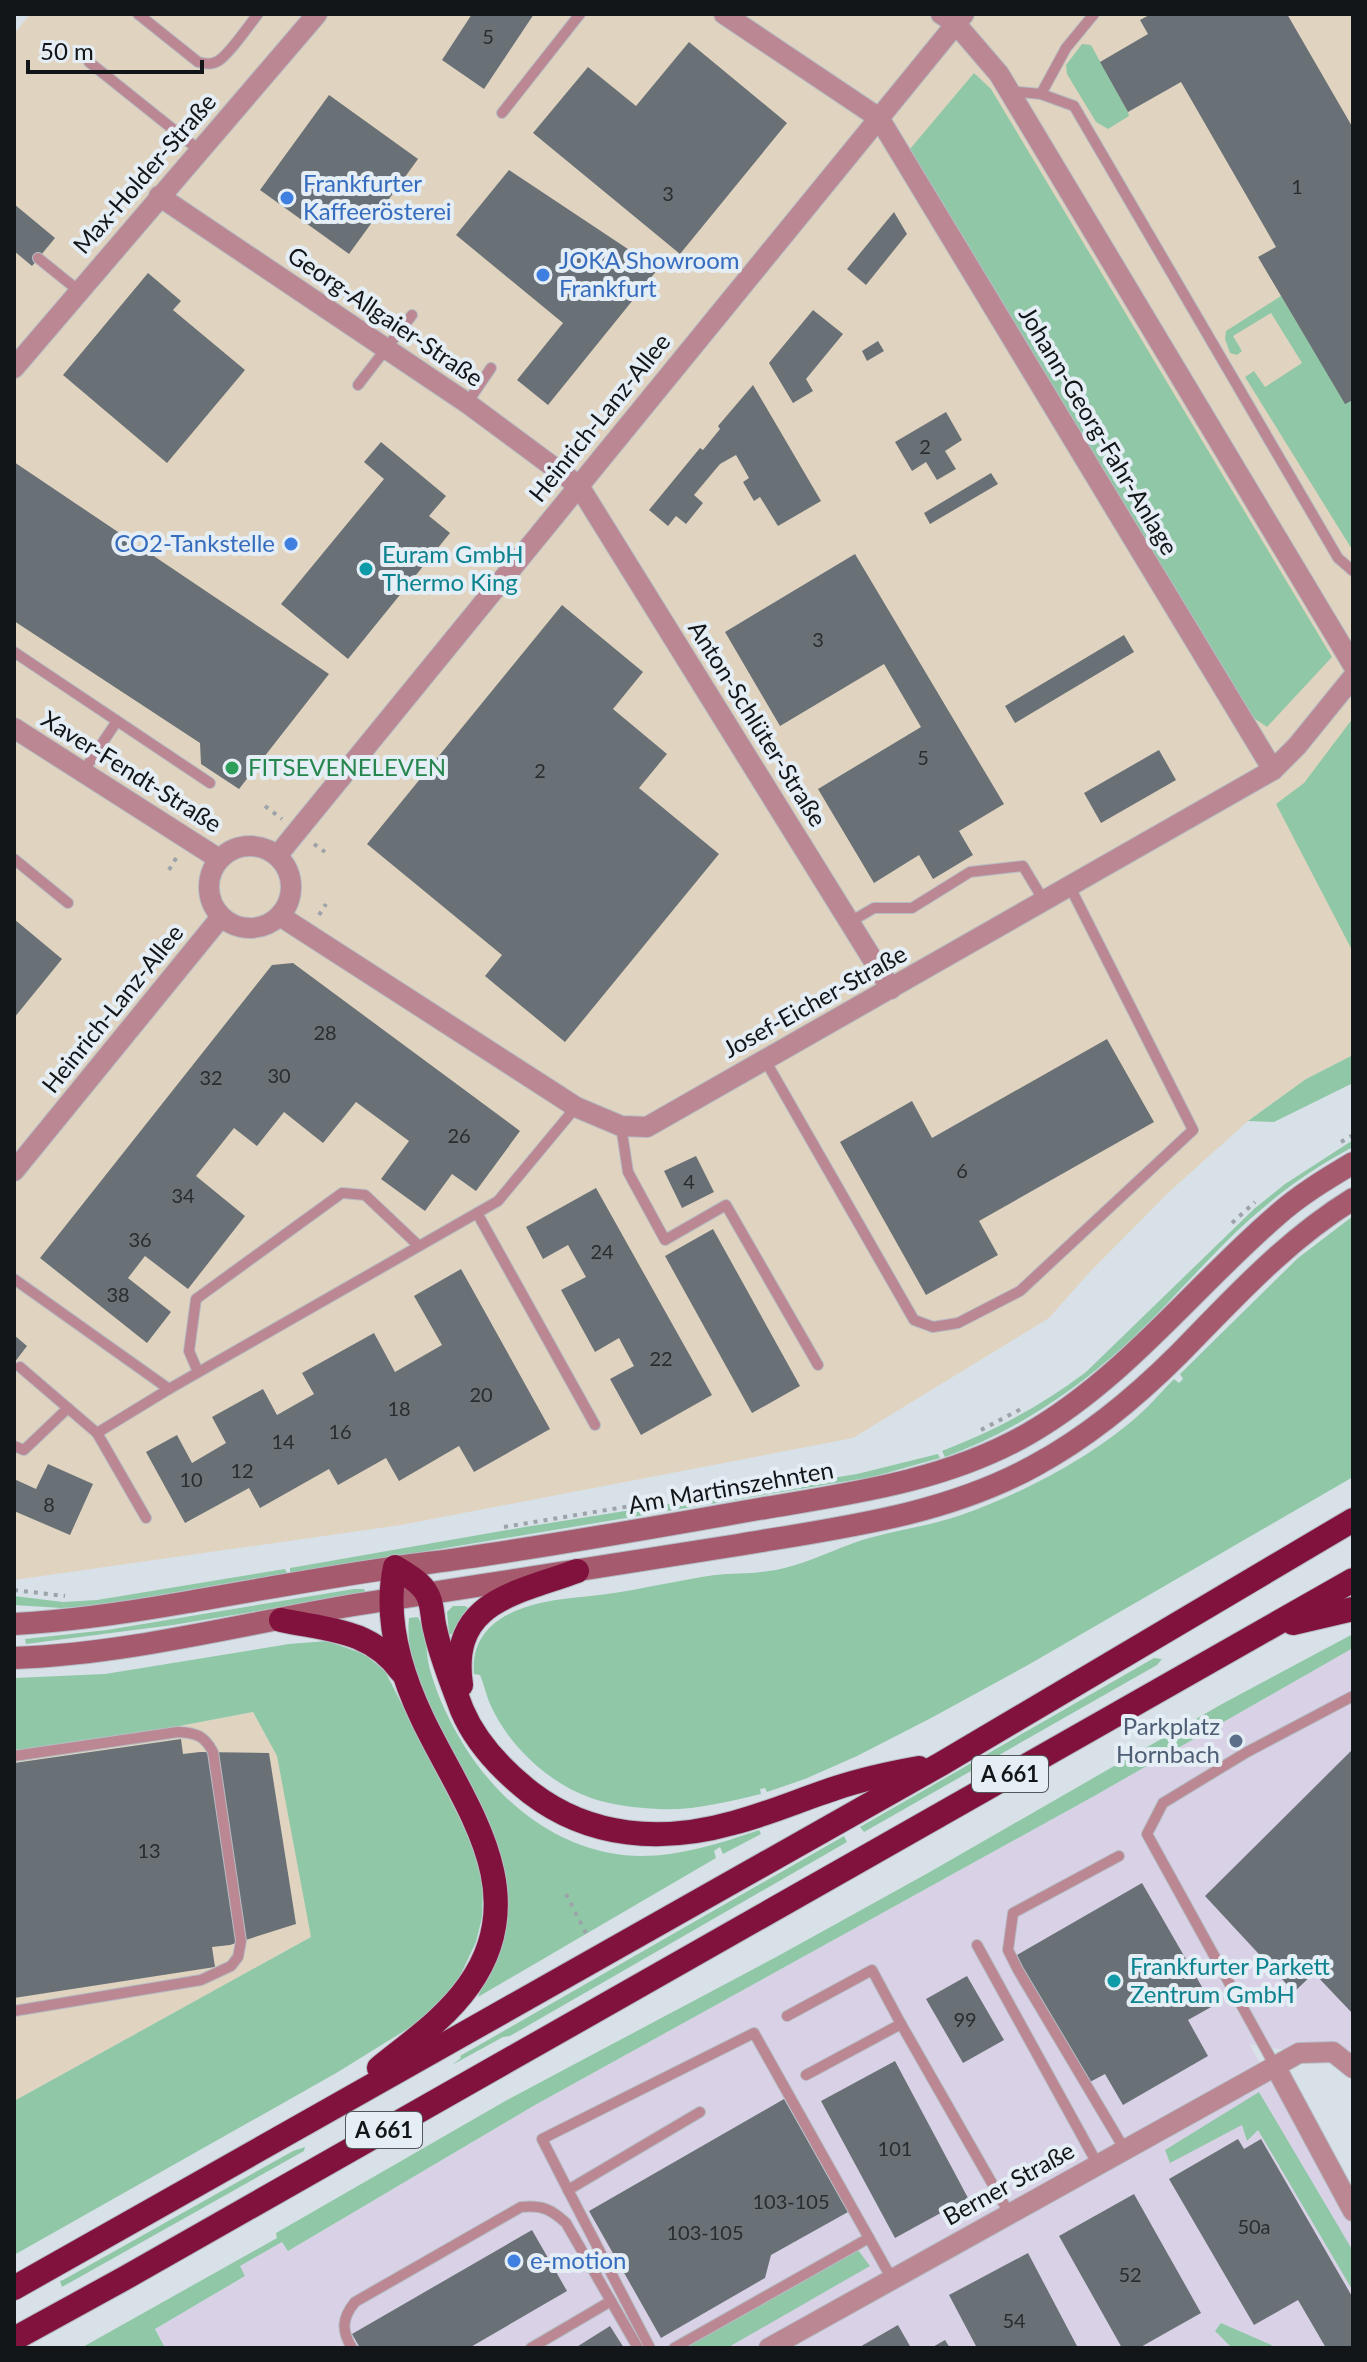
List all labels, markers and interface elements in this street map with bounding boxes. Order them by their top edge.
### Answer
scale bar [28,24,202,74]
house number: 5 [482,24,494,48]
text: 50 m [40,36,94,65]
street label: Max-Holder-Straße [66,87,221,259]
place label: Frankfurter Kaffeerösterei [303,168,452,225]
house number: 1 [1291,174,1303,198]
house number: 3 [662,181,674,205]
marker: Frankfurter Kaffeerösterei [278,189,296,207]
street label: Georg-Allgaier-Straße [283,240,489,392]
place label: JOKA Showroom Frankfurt [559,245,740,302]
marker: JOKA Showroom Frankfurt [534,266,552,284]
street label: Johann-Georg-Fahr-Anlage [1014,301,1185,560]
street label: Heinrich-Lanz-Allee [522,327,676,507]
house number: 2 [919,434,931,458]
place label: CO2-Tankstelle [114,528,275,557]
marker: CO2-Tankstelle [282,535,300,553]
place label: Euram GmbH Thermo King [382,539,524,596]
marker: Euram GmbH Thermo King [357,560,375,578]
street label: Anton-Schlüter-Straße [683,615,833,831]
house number: 3 [812,627,824,651]
street label: Xaver-Fendt-Straße [36,704,227,838]
house number: 5 [917,745,929,769]
place label: FITSEVENELEVEN [248,752,446,781]
house number: 2 [534,758,546,782]
marker: FITSEVENELEVEN [223,759,241,777]
street label: Heinrich-Lanz-Allee [35,918,189,1098]
street label: Josef-Eicher-Straße [717,938,911,1063]
house number: 28 [313,1020,337,1044]
house number: 30 [267,1063,291,1087]
house number: 32 [199,1065,223,1089]
house number: 26 [447,1123,471,1147]
house number: 6 [956,1158,968,1182]
house number: 4 [683,1169,695,1193]
house number: 34 [171,1183,195,1207]
house number: 36 [128,1227,152,1251]
house number: 24 [590,1239,614,1263]
house number: 38 [106,1282,130,1306]
house number: 22 [649,1346,673,1370]
house number: 20 [469,1382,493,1406]
house number: 18 [387,1396,411,1420]
house number: 16 [328,1419,352,1443]
house number: 14 [271,1429,295,1453]
street label: Am Martinszehnten [626,1454,836,1519]
house number: 12 [230,1458,254,1482]
house number: 10 [179,1467,203,1491]
house number: 8 [43,1492,55,1516]
place label: Parkplatz Hornbach [1116,1711,1220,1768]
marker: Parkplatz Hornbach [1227,1732,1245,1750]
road number: A 661 [972,1756,1048,1792]
house number: 13 [137,1838,161,1862]
place label: Frankfurter Parkett Zentrum GmbH [1130,1951,1331,2008]
marker: Frankfurter Parkett Zentrum GmbH [1105,1972,1123,1990]
house number: 99 [953,2007,977,2031]
road number: A 661 [346,2112,422,2148]
street label: Berner Straße [938,2135,1079,2231]
house number: 101 [878,2136,912,2160]
house number: 103-105 [752,2189,830,2213]
house number: 50a [1237,2214,1271,2238]
house number: 103-105 [666,2220,744,2244]
place label: e-motion [530,2245,627,2274]
marker: e-motion [505,2252,523,2270]
house number: 52 [1118,2262,1142,2286]
house number: 54 [1002,2308,1026,2332]

